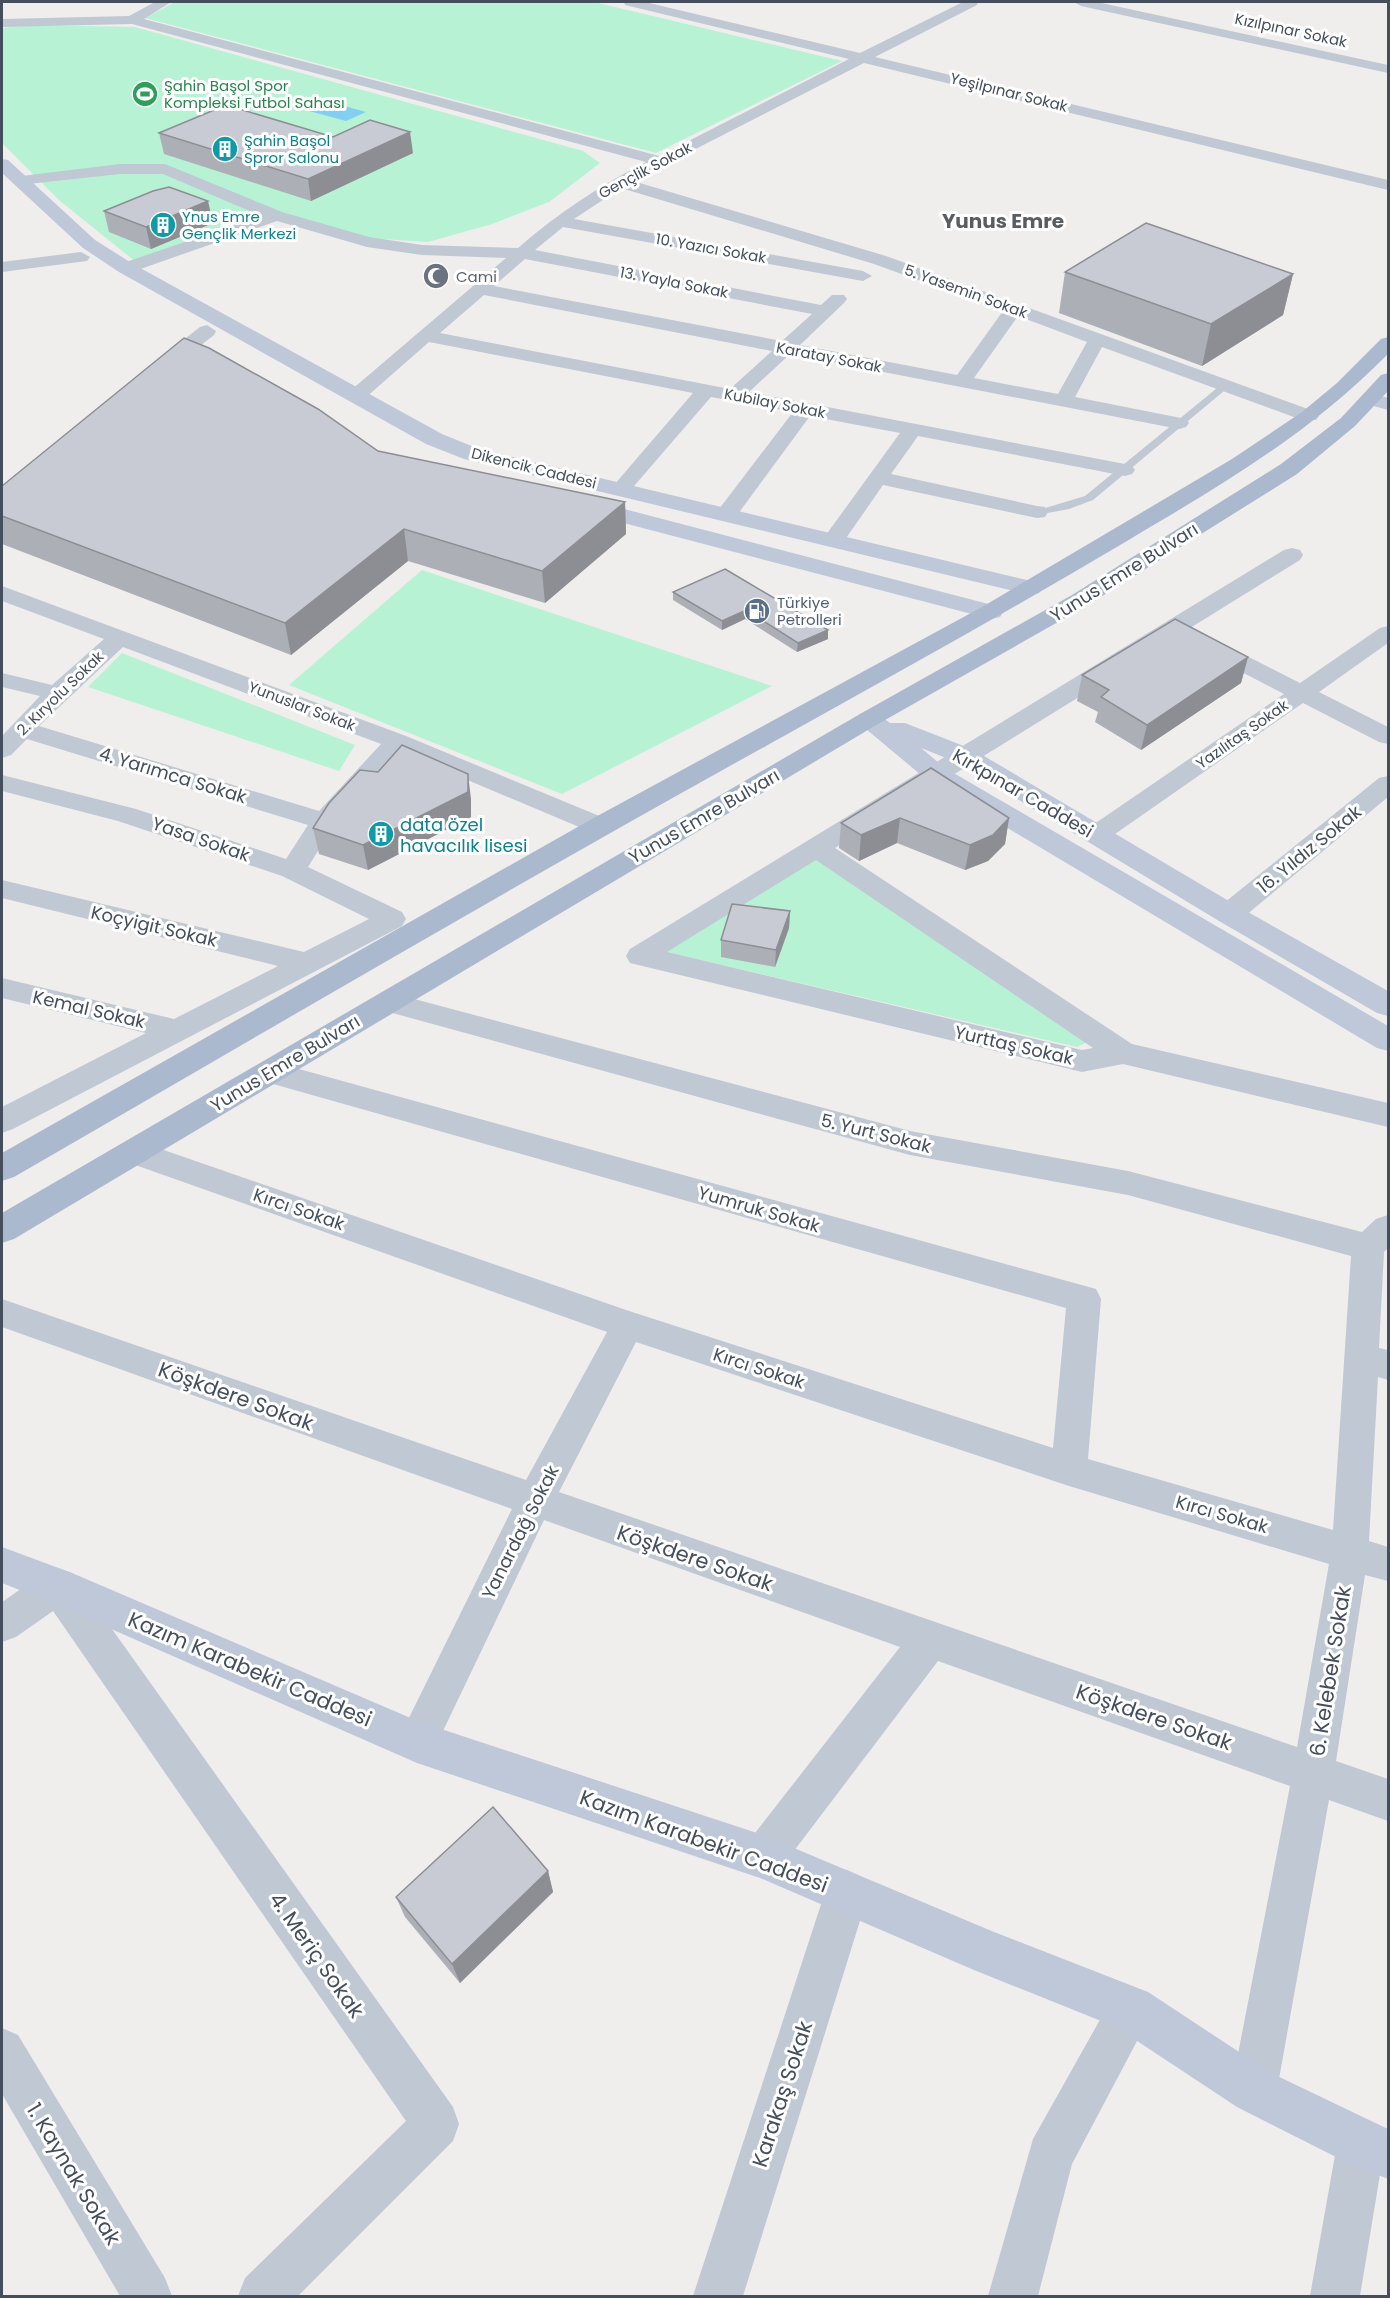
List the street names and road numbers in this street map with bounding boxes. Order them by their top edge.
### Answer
street label: Kızılpınar Sokak [1233,8,1349,52]
street label: Yeşilpınar Sokak [948,67,1070,117]
street label: Gençlik Sokak [595,136,696,203]
street label: 10. Yazıcı Sokak [654,228,768,268]
street label: 5. Yasemin Sokak [902,259,1031,323]
street label: 13. Yayla Sokak [618,261,730,303]
street label: Karatay Sokak [775,336,884,378]
street label: Kubilay Sokak [723,383,828,423]
street label: Dikencik Caddesi [469,442,599,494]
street label: Yunus Emre Bulvarı [1045,516,1203,628]
street label: 2. Kıryolu Sokak [12,646,108,740]
street label: Yunuslar Sokak [246,676,359,736]
street label: Yazılıtaş Sokak [1192,694,1293,774]
street label: 4. Yarımca Sokak [96,741,250,810]
street label: Kırkpınar Caddesi [948,743,1098,843]
street label: Yunus Emre Bulvarı [624,763,784,869]
street label: 16. Yıldız Sokak [1252,799,1367,899]
street label: Yasa Sokak [149,811,254,868]
street label: Koçyigit Sokak [89,899,220,953]
street label: Kemal Sokak [30,984,148,1034]
street label: Yunus Emre Bulvarı [206,1008,364,1118]
street label: Yurttaş Sokak [952,1019,1076,1071]
street label: 5. Yurt Sokak [818,1107,934,1159]
street label: Yumruk Sokak [695,1180,824,1239]
street label: Kırcı Sokak [250,1182,349,1236]
street label: Kırcı Sokak [710,1341,809,1395]
street label: Köşkdere Sokak [154,1354,318,1438]
street label: Yanardağ Sokak [475,1460,565,1603]
street label: Kırcı Sokak [1173,1489,1272,1539]
street label: Köşkdere Sokak [613,1518,777,1598]
street label: 6. Kelebek Sokak [1302,1583,1358,1758]
street label: Kazım Karabekir Caddesi [124,1604,376,1734]
street label: Köşkdere Sokak [1072,1677,1236,1757]
street label: Kazım Karabekir Caddesi [576,1783,832,1899]
street label: 4. Meriç Sokak [263,1886,371,2024]
street label: Karakaş Sokak [745,2017,819,2171]
street label: 1. Kaynak Sokak [20,2098,128,2251]

